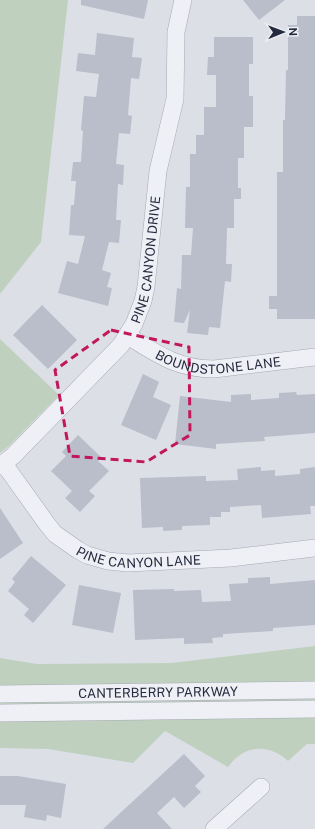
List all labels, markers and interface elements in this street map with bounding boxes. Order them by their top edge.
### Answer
north arrow [263,12,303,52]
text: N [287,27,299,36]
street label: PINE CANYON DRIVE [128,195,163,325]
street label: BOUNDSTONE LANE [153,347,282,377]
street label: PINE CANYON LANE [74,543,201,571]
street label: CANTERBERRY PARKWAY [78,683,238,701]

